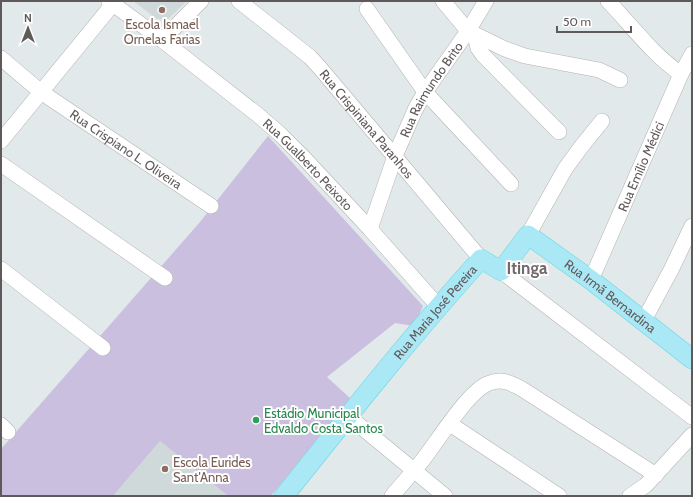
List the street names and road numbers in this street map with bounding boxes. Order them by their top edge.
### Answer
street label: Rua Raimundo Brito [396,39,466,140]
street label: Rua Crispiniana Paranhos [316,66,418,182]
street label: Rua Crispiano L. Oliveira [67,106,186,193]
street label: Rua Gualberto Peixoto [260,115,356,214]
street label: Rua Emílio Médici [614,119,667,214]
street label: Rua Irmã Bernardina [561,256,660,336]
street label: Rua Maria José Pereira [390,261,480,362]

